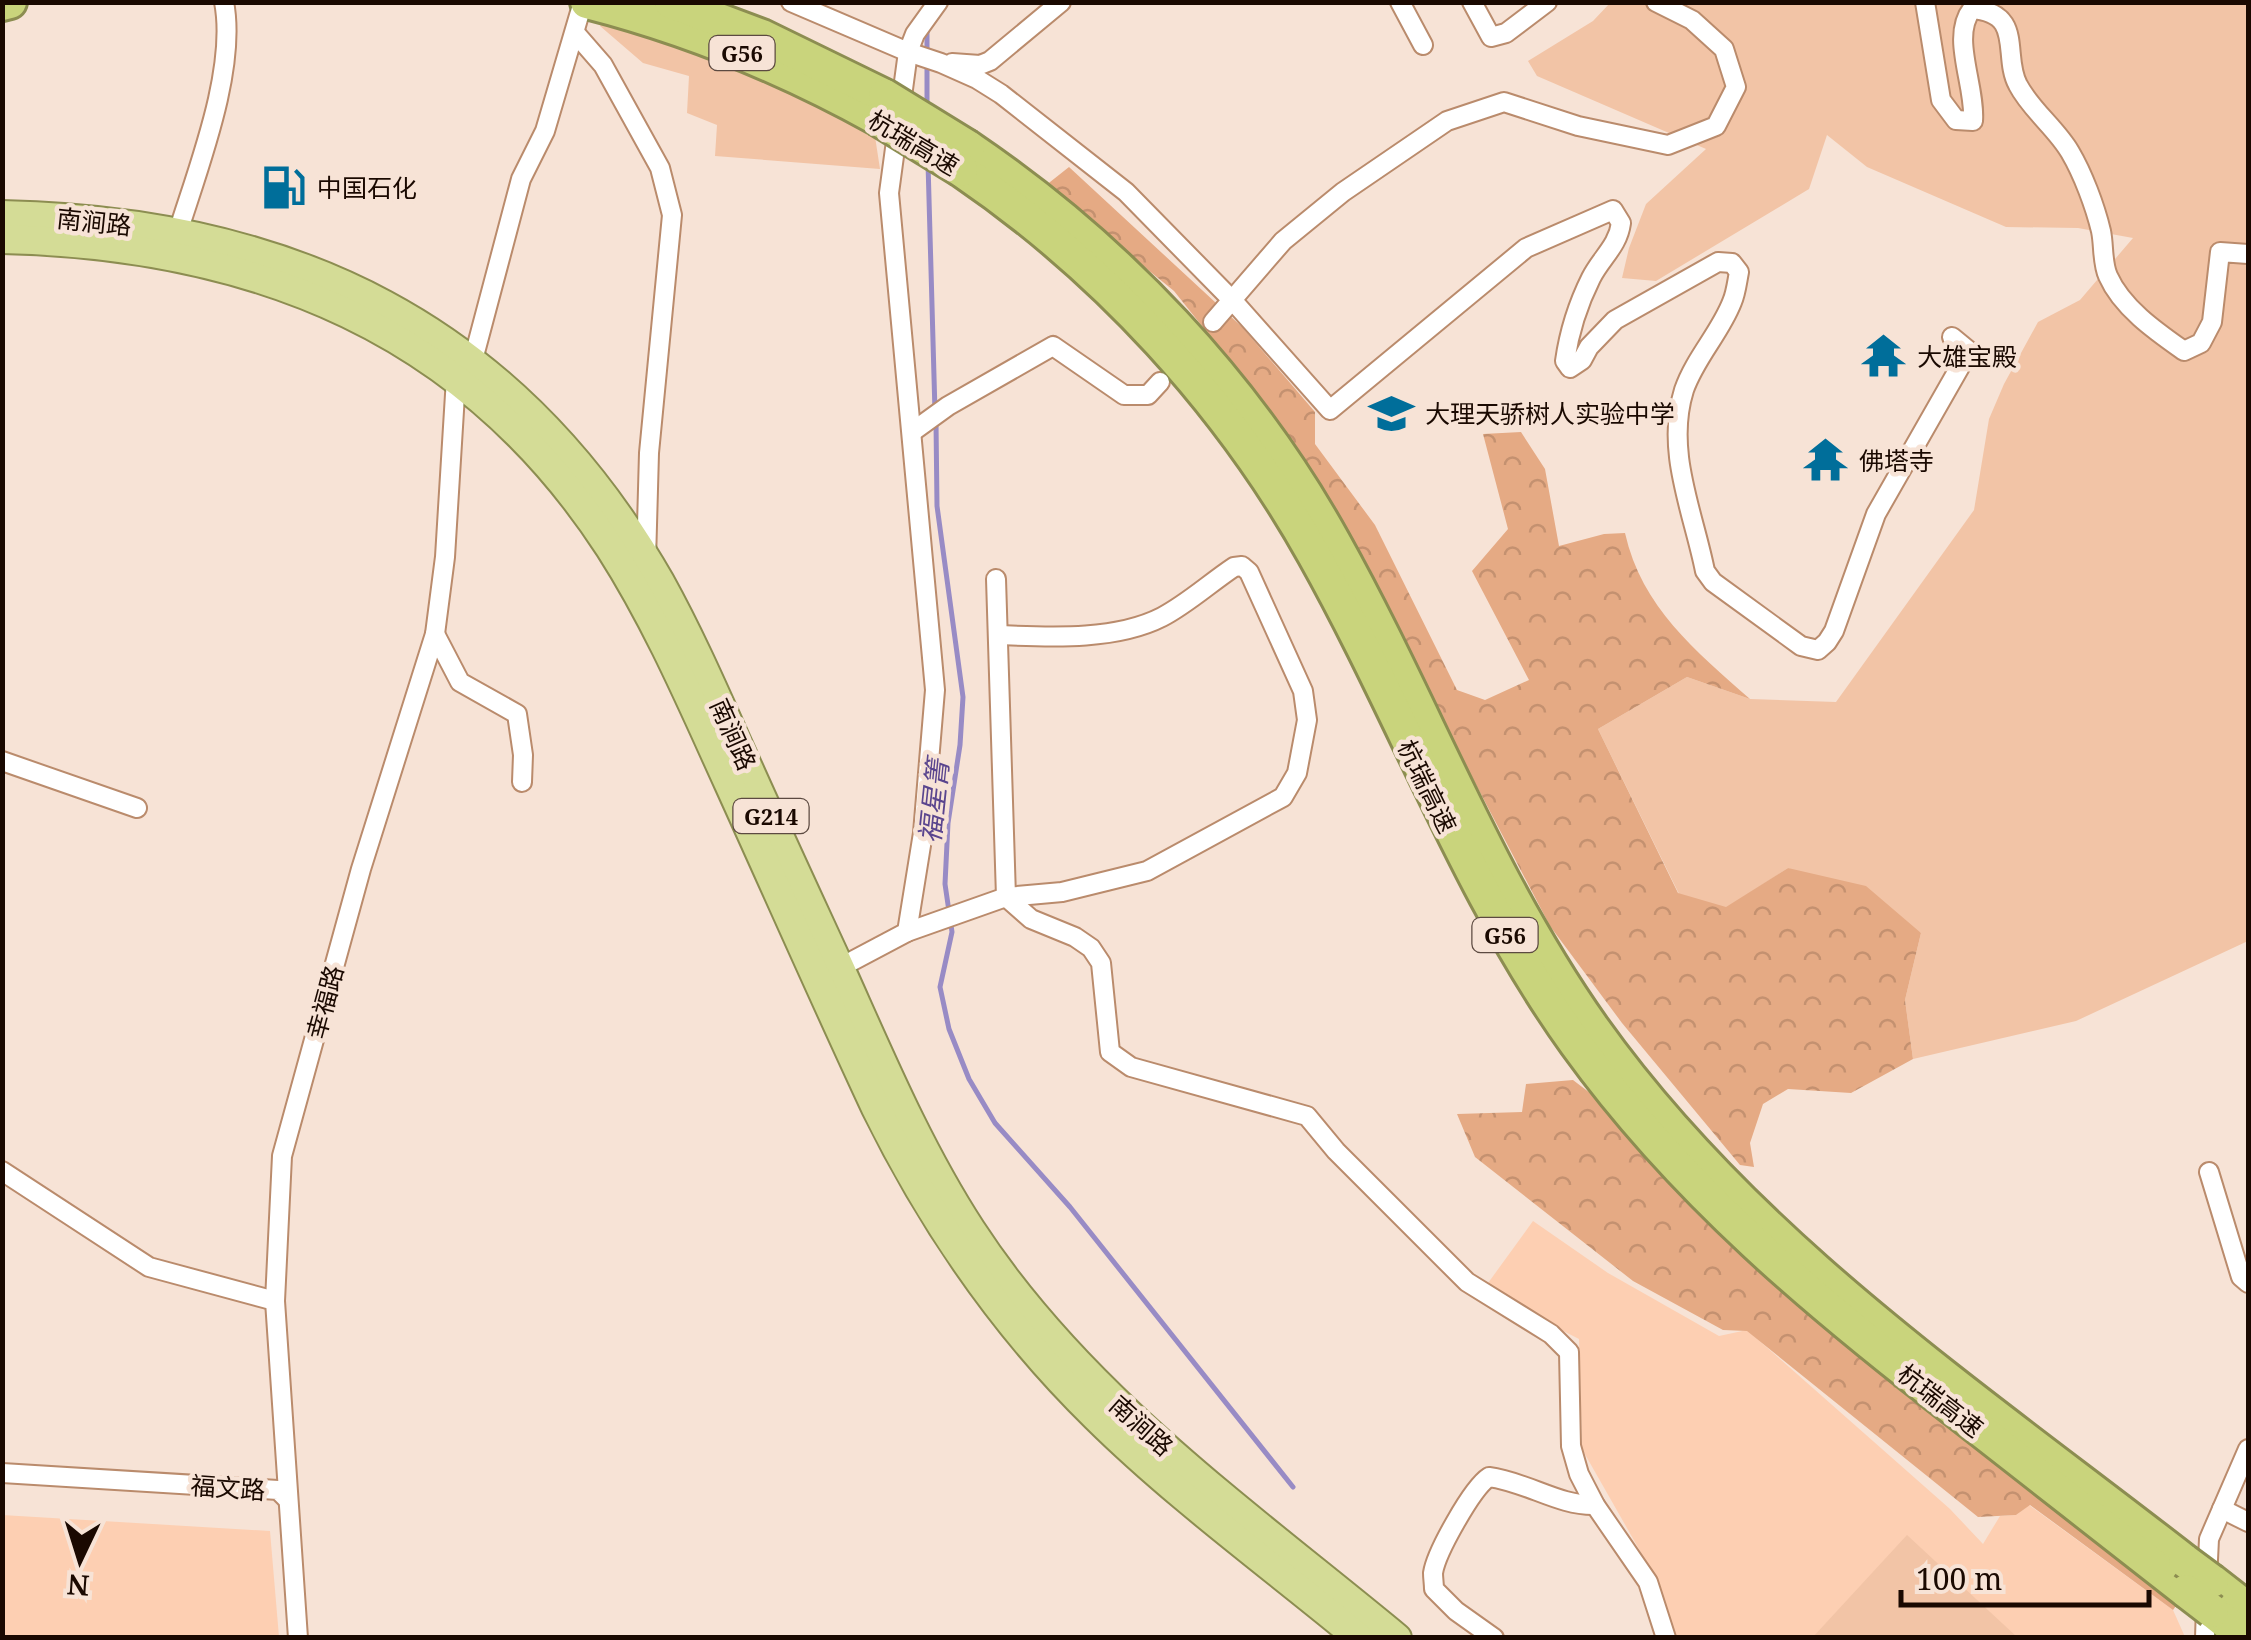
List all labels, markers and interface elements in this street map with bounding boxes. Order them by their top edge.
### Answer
road number: G56 [710,36,774,70]
street label: 杭瑞高速 [862,102,966,182]
fuel station icon: 中国石化 [260,163,308,211]
place label: 中国石化 [317,170,417,204]
street label: 南涧路 [55,200,133,242]
temple icon: 大雄宝殿 [1860,332,1908,380]
place label: 大雄宝殿 [1917,339,2017,373]
school or university icon: 大理天骄树人实验中学 [1368,389,1416,437]
place label: 大理天骄树人实验中学 [1425,396,1675,430]
temple icon: 佛塔寺 [1802,436,1850,484]
place label: 佛塔寺 [1859,443,1934,477]
street label: 南涧路 [703,693,765,775]
street label: 杭瑞高速 [1391,734,1465,838]
water label: 福星箐 [910,753,957,845]
road number: G214 [734,799,808,833]
road number: G56 [1472,918,1538,952]
street label: 幸福路 [298,961,350,1043]
street label: 杭瑞高速 [1891,1356,1991,1444]
street label: 南涧路 [1103,1387,1181,1463]
street label: 福文路 [189,1467,267,1507]
north arrow [30,1510,130,1610]
scale bar [1901,1545,2148,1607]
text: 100 m [1916,1558,2002,1599]
text: N [66,1566,91,1606]

